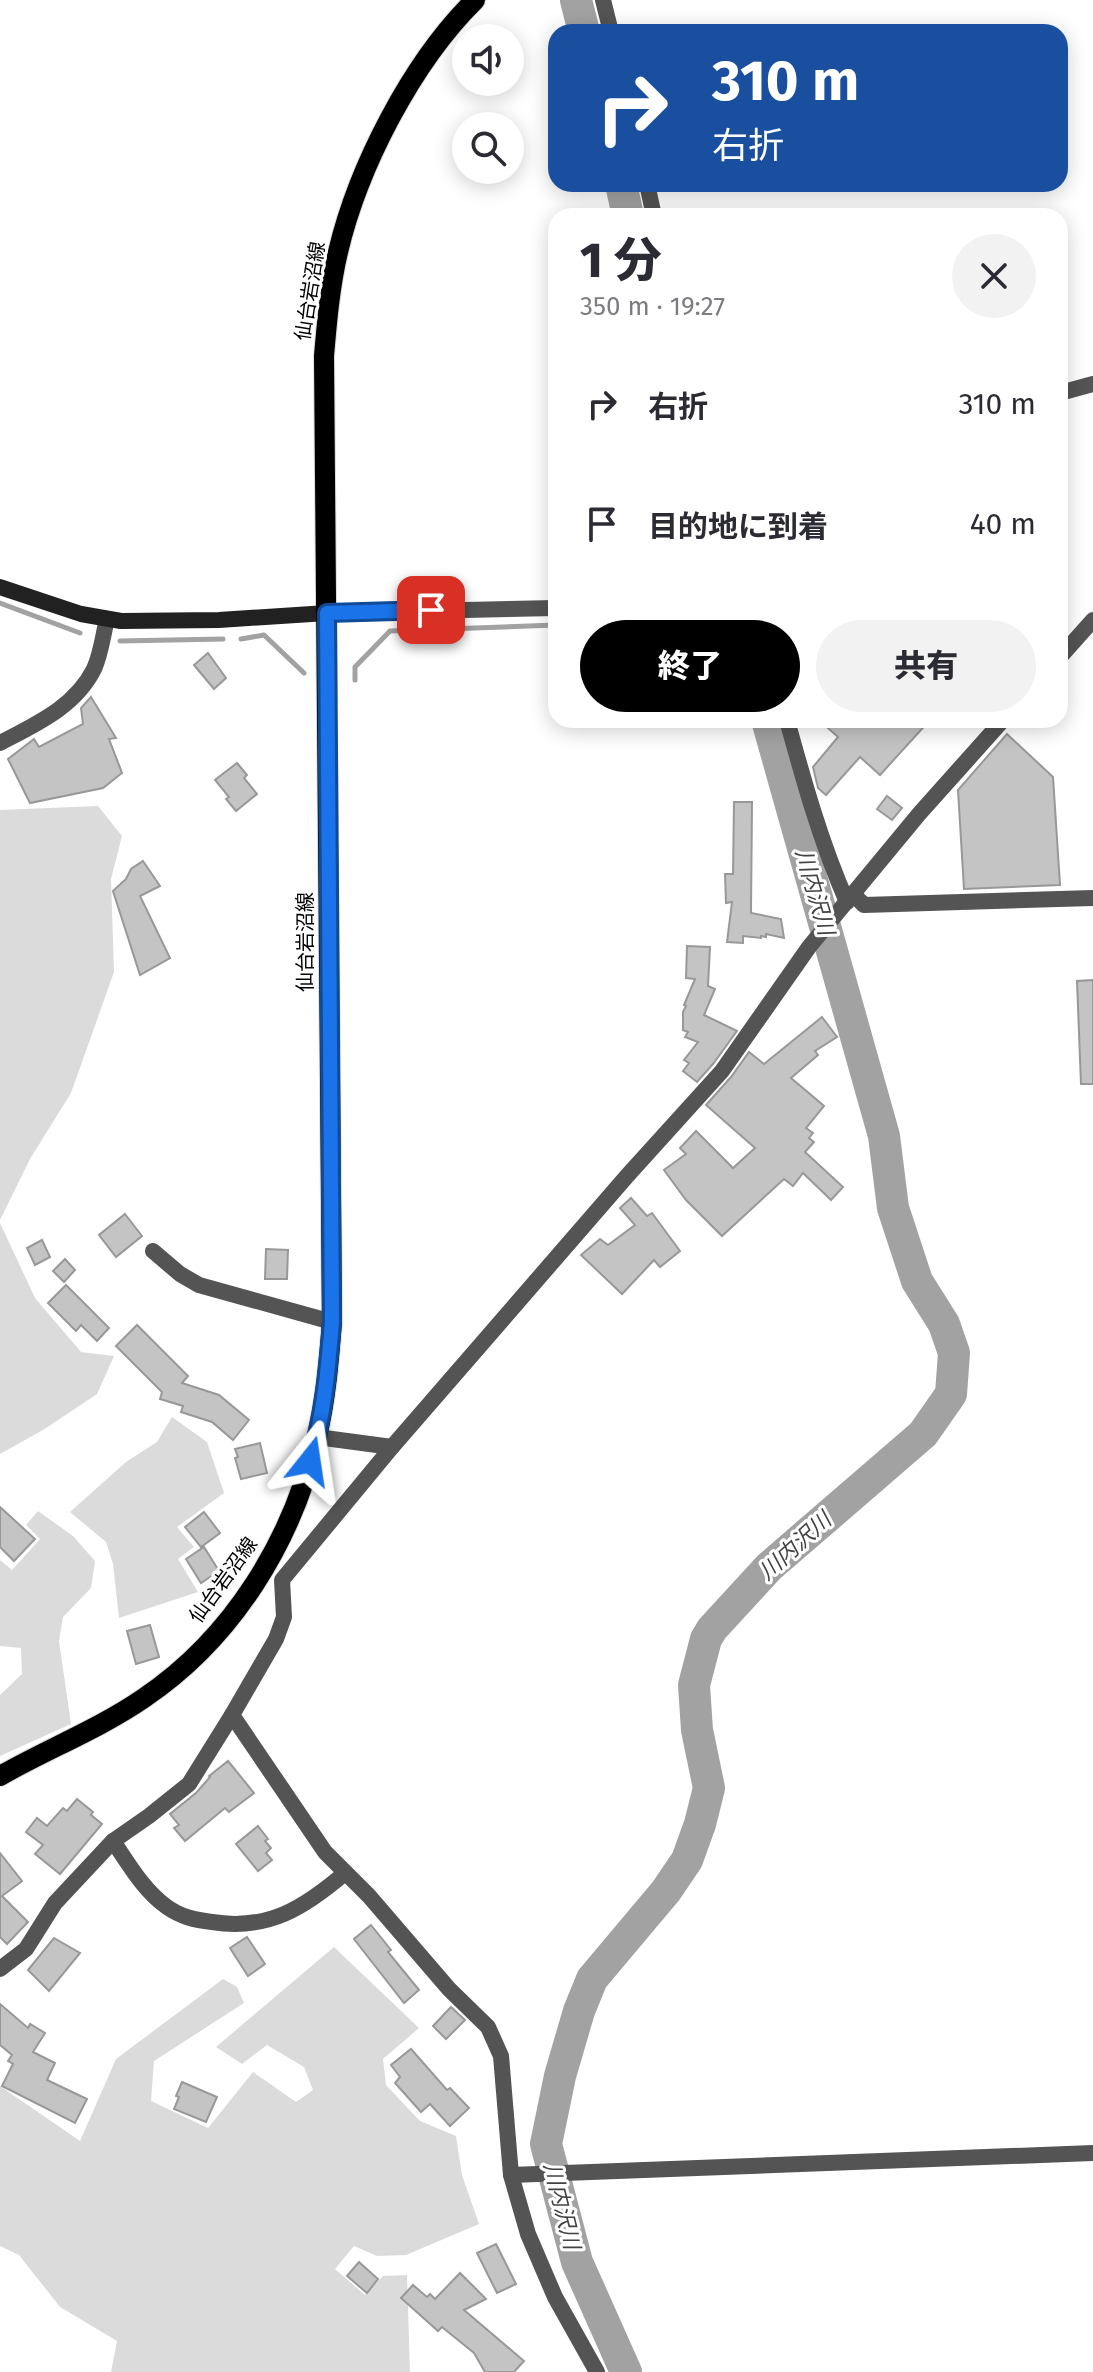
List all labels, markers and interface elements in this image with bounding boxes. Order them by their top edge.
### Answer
map controls [452,24,524,184]
button: sound [452,24,524,96]
text: 310 m [712,48,859,115]
icon: right [580,56,684,160]
button: search [452,112,524,184]
text: 右折 [712,124,784,168]
text: 1 分 [580,232,662,290]
button: close [952,234,1036,318]
street label: 仙台岩沼線 [290,240,330,342]
text: 350 m · 19:27 [580,291,725,322]
icon: right [580,382,624,426]
text: 310 m [958,386,1036,422]
text: 右折 [648,389,708,425]
icon: arrive [580,502,624,546]
text: 40 m [970,506,1036,542]
text: 目的地に到着 [648,509,828,545]
pin [397,576,465,644]
icon: arrive [409,588,453,632]
button: 終了 [580,620,800,712]
button: 共有 [816,620,1036,712]
water label: 川内沢川 [790,846,841,940]
street label: 仙台岩沼線 [293,892,317,992]
position arrow [268,1419,352,1503]
water label: 川内沢川 [753,1505,838,1585]
street label: 仙台岩沼線 [184,1532,262,1628]
water label: 川内沢川 [538,2160,586,2254]

